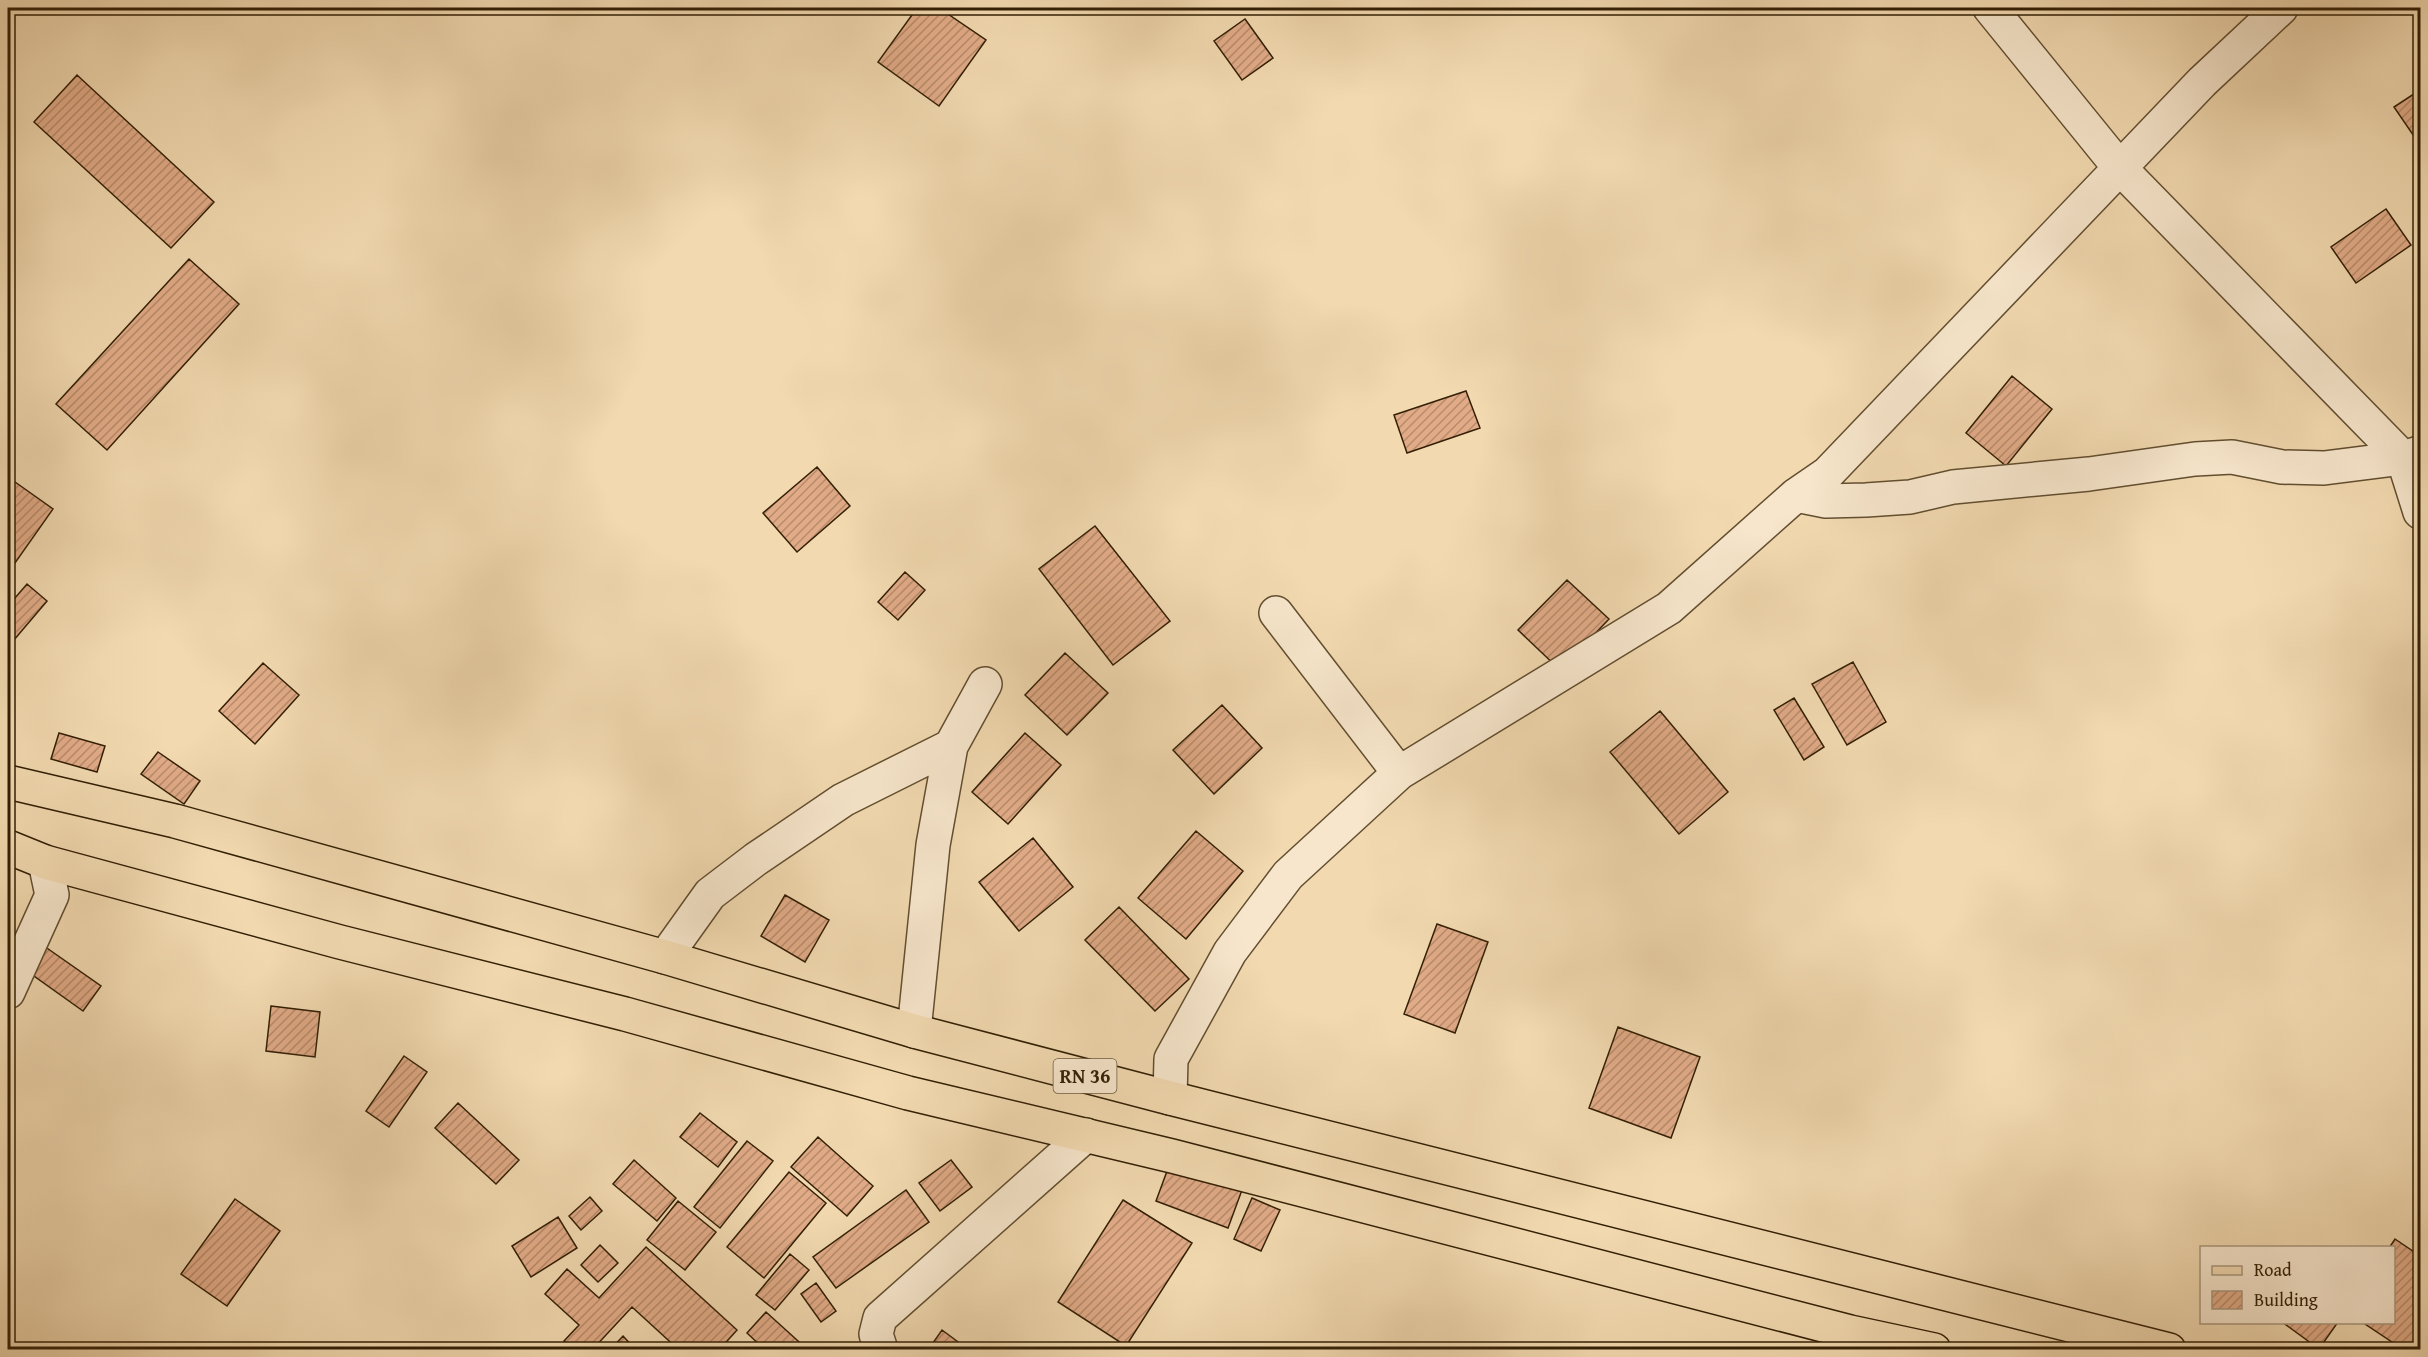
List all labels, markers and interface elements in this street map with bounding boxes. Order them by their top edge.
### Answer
road number: RN 36 [1054,1059,1116,1093]
legend [2200,1246,2395,1324]
text: Road [2254,1256,2292,1283]
text: Building [2254,1286,2318,1313]

